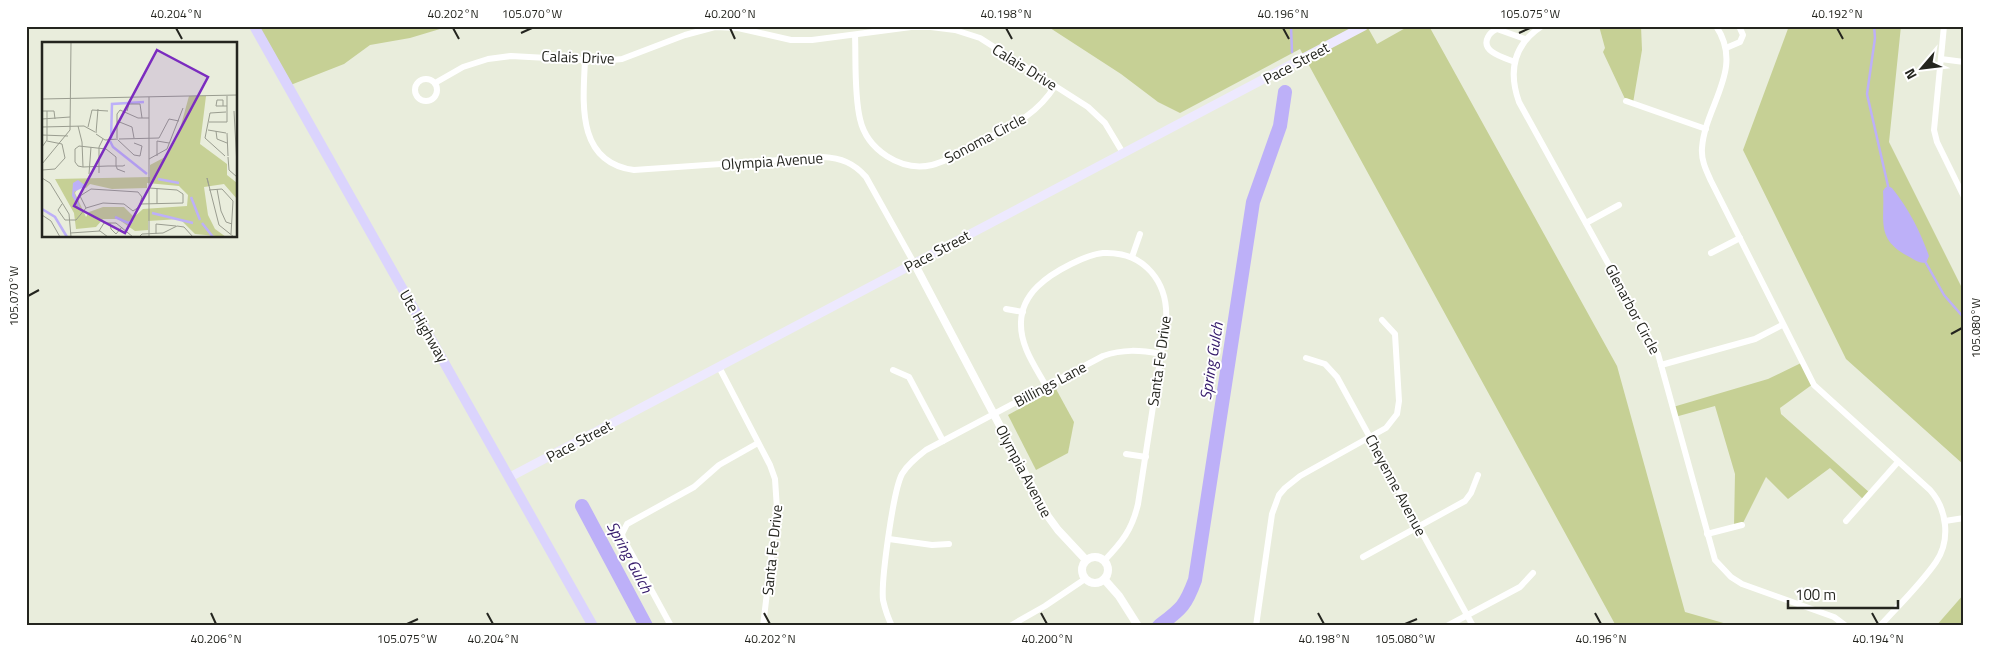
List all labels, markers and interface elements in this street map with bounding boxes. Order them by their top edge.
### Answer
text: 40.204°N [150,4,202,23]
text: 40.202°N [427,4,479,23]
text: 105.070°W [502,4,562,23]
text: 40.200°N [704,4,756,23]
text: 40.198°N [980,4,1032,23]
text: 40.196°N [1257,4,1309,23]
text: 105.075°W [1500,4,1560,23]
text: 40.192°N [1811,4,1863,23]
street label: Pace Street [1259,36,1334,90]
street label: Calais Drive [988,38,1062,96]
inset map [42,42,238,238]
north arrow [1898,42,1948,92]
street label: Calais Drive [541,44,615,70]
text: N [1899,65,1922,84]
street label: Sonoma Circle [940,107,1030,169]
street label: Olympia Avenue [720,146,824,176]
street label: Pace Street [900,224,975,278]
street label: Glenarbor Circle [1600,260,1666,358]
text: 105.070°W [4,266,23,326]
street label: Ute Highway [394,285,454,367]
text: 105.080°W [1966,298,1985,358]
street label: Santa Fe Drive [1141,314,1177,408]
water label: Spring Gulch [1193,319,1229,402]
street label: Billings Lane [1010,355,1090,413]
street label: Pace Street [542,414,617,468]
street label: Olympia Avenue [990,421,1058,521]
street label: Cheyenne Avenue [1359,430,1433,540]
street label: Santa Fe Drive [756,504,788,596]
water label: Spring Gulch [601,517,659,598]
scale bar [1788,577,1898,609]
text: 100 m [1795,583,1836,606]
text: 40.206°N [190,629,242,648]
text: 105.075°W [377,629,437,648]
text: 40.204°N [467,629,519,648]
text: 40.202°N [744,629,796,648]
text: 40.200°N [1021,629,1073,648]
text: 40.198°N [1298,629,1350,648]
text: 105.080°W [1375,629,1435,648]
text: 40.196°N [1575,629,1627,648]
text: 40.194°N [1852,629,1904,648]

